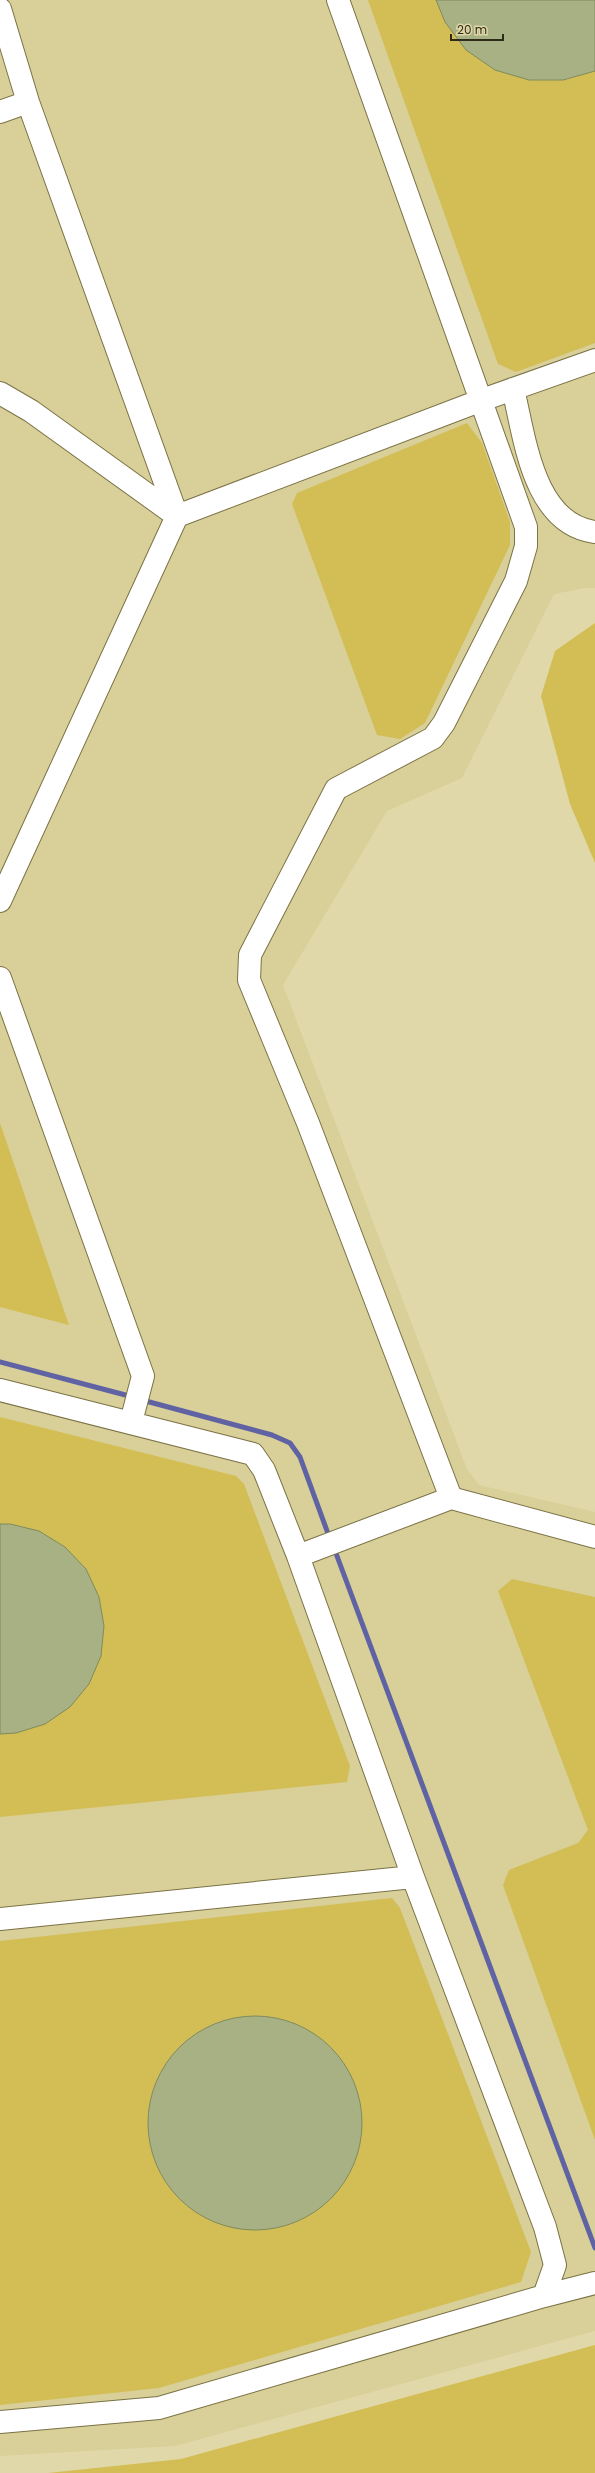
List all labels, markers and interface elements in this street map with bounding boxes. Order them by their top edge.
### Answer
scale bar [451,16,503,42]
text: 20 m [457,21,487,38]

